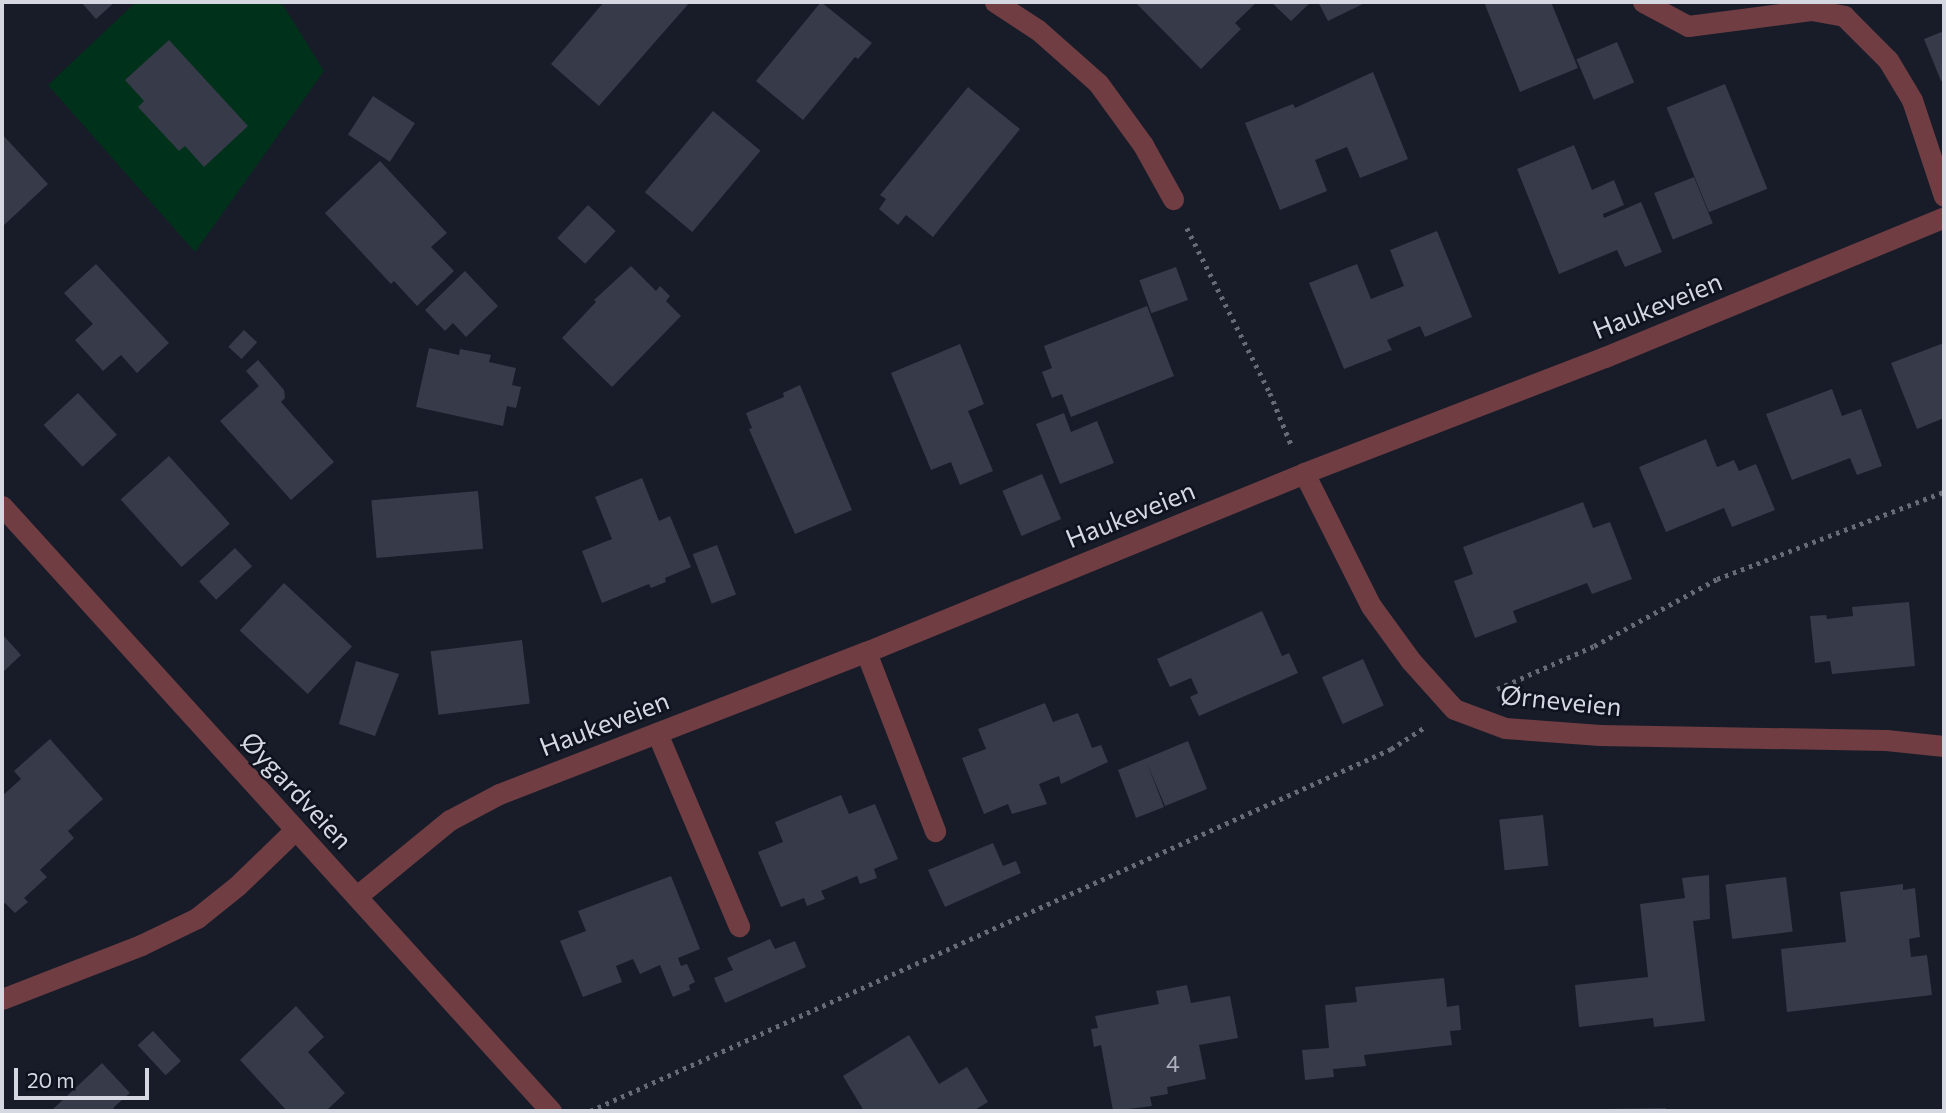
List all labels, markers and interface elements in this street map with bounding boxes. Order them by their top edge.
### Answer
street label: Haukeveien [1588,265,1726,345]
street label: Haukeveien [1061,474,1199,554]
street label: Ørneveien [1499,678,1623,722]
street label: Haukeveien [535,684,673,762]
street label: Øygardveien [235,725,359,855]
house number: 4 [1166,1049,1180,1077]
scale bar [18,1054,152,1098]
text: 20 m [27,1067,75,1092]

